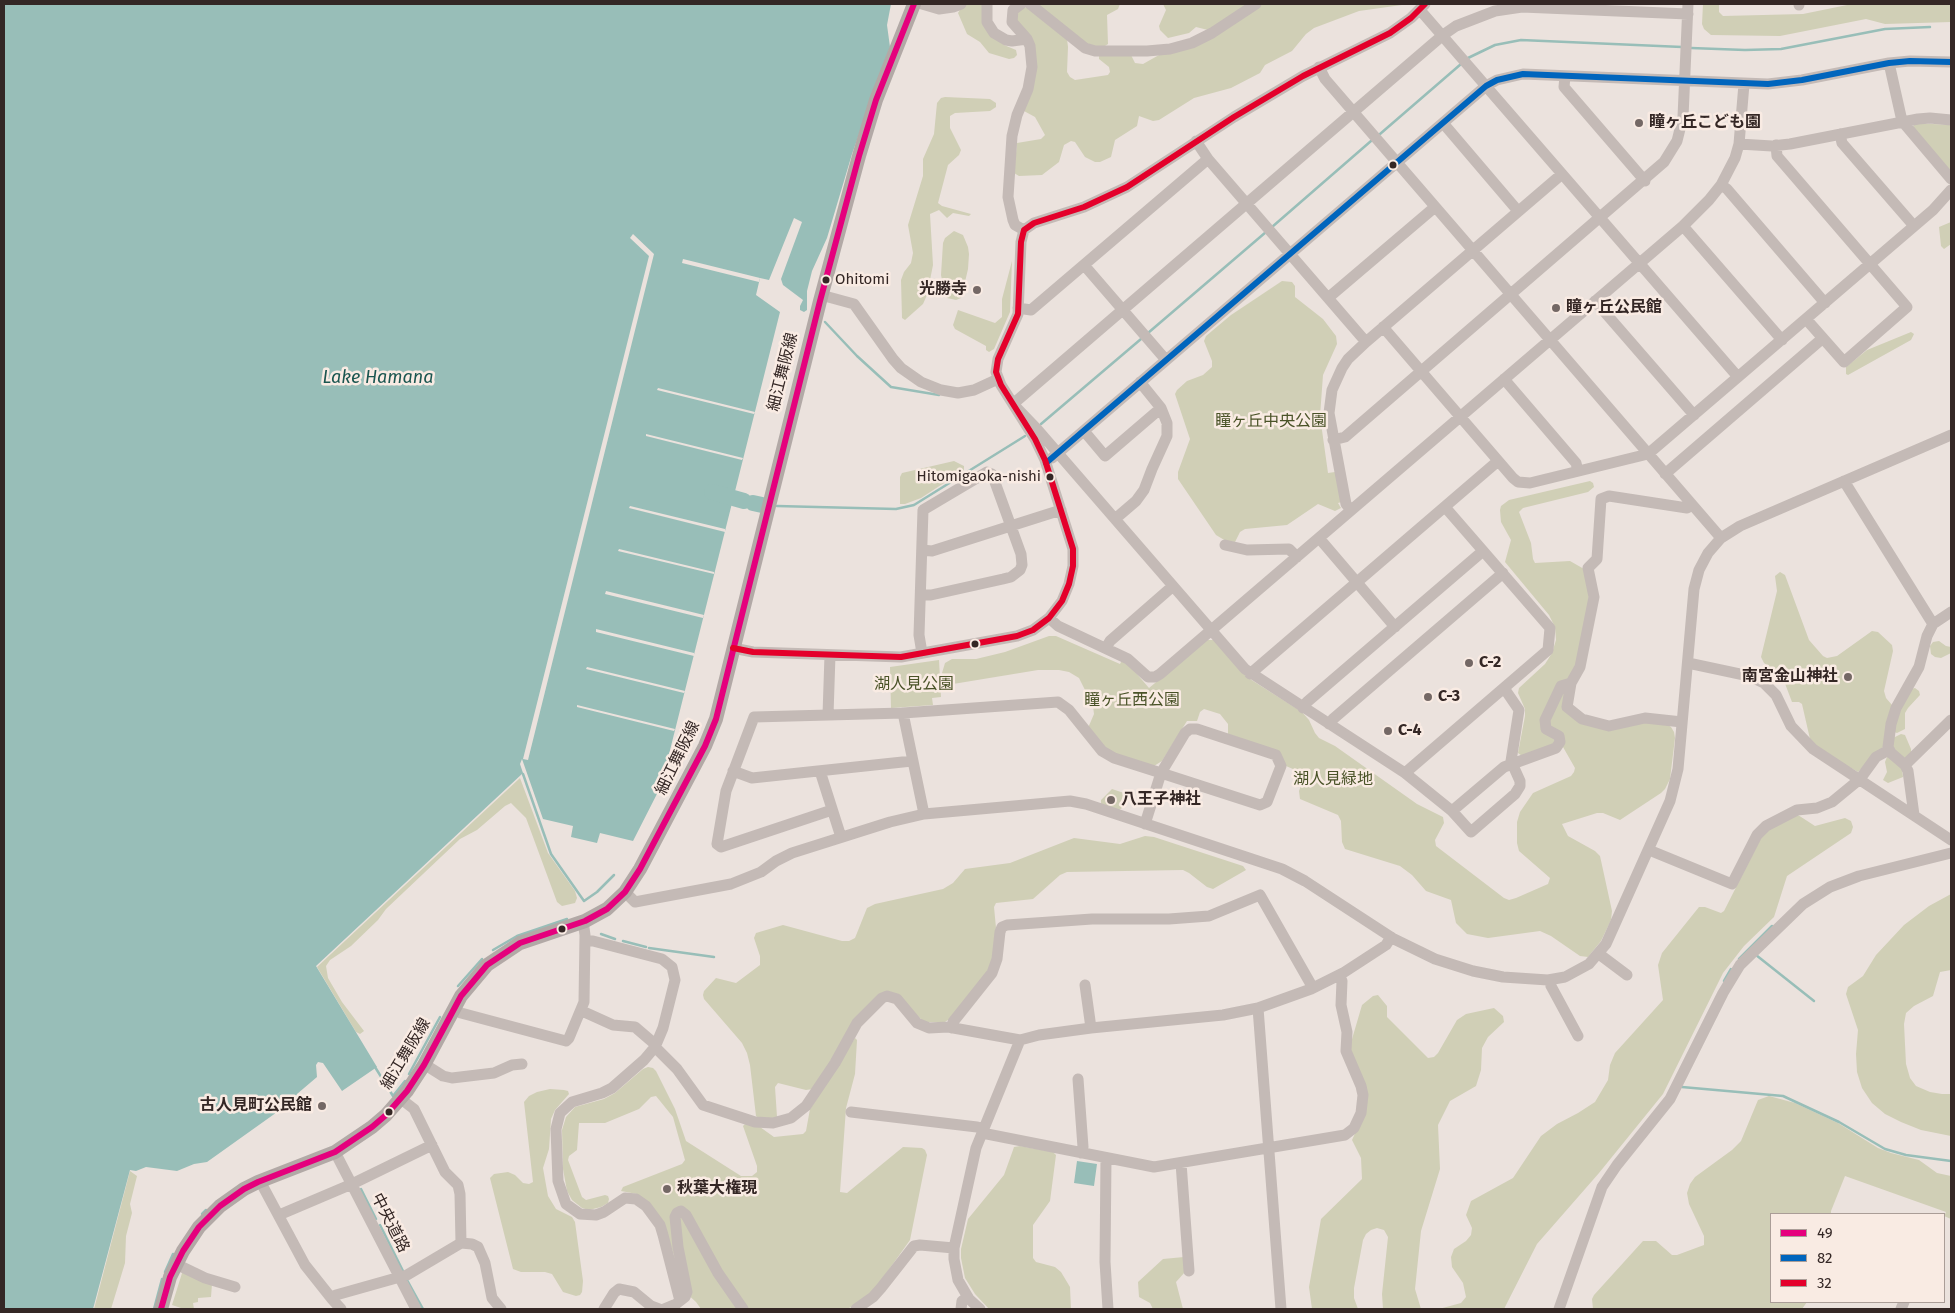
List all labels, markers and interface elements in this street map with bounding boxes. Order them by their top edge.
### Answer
place label: 瞳ヶ丘こども園 [1649,113,1761,133]
marker: 瞳ヶ丘こども園 [1633,117,1645,129]
unlabelled marker [1388,160,1398,170]
place label: Ohitomi [835,271,889,289]
marker: Ohitomi [821,275,831,285]
place label: 光勝寺 [919,280,967,300]
marker: 光勝寺 [971,284,983,296]
place label: 瞳ヶ丘公民館 [1566,298,1662,318]
marker: 瞳ヶ丘公民館 [1550,302,1562,314]
street label: 細江舞阪線 [764,331,802,413]
water label: Lake Hamana [323,367,433,389]
park label: 瞳ヶ丘中央公園 [1215,412,1327,432]
place label: Hitomigaoka-nishi [917,468,1041,486]
marker: Hitomigaoka-nishi [1045,472,1055,482]
unlabelled marker [970,639,980,649]
place label: C-2 [1479,653,1501,673]
marker: C-2 [1463,657,1475,669]
place label: 南宮金山神社 [1742,667,1838,687]
marker: 南宮金山神社 [1842,671,1854,683]
park label: 湖人見公園 [874,675,954,695]
place label: C-3 [1438,687,1460,707]
park label: 瞳ヶ丘西公園 [1084,691,1180,711]
marker: C-3 [1422,691,1434,703]
street label: 細江舞阪線 [652,718,704,798]
place label: C-4 [1398,721,1422,741]
marker: C-4 [1382,725,1394,737]
park label: 湖人見緑地 [1293,770,1373,790]
place label: 八王子神社 [1121,790,1201,810]
marker: 八王子神社 [1105,794,1117,806]
unlabelled marker [557,924,567,934]
street label: 細江舞阪線 [377,1015,435,1093]
place label: 古人見町公民館 [200,1096,312,1116]
marker: 古人見町公民館 [316,1100,328,1112]
unlabelled marker [384,1107,394,1117]
place label: 秋葉大権現 [677,1179,757,1199]
marker: 秋葉大権現 [661,1183,673,1195]
street label: 中央道路 [367,1190,413,1256]
legend [1770,1213,1945,1303]
text: 49 [1817,1224,1833,1242]
text: 82 [1817,1249,1833,1267]
text: 32 [1817,1274,1832,1292]

